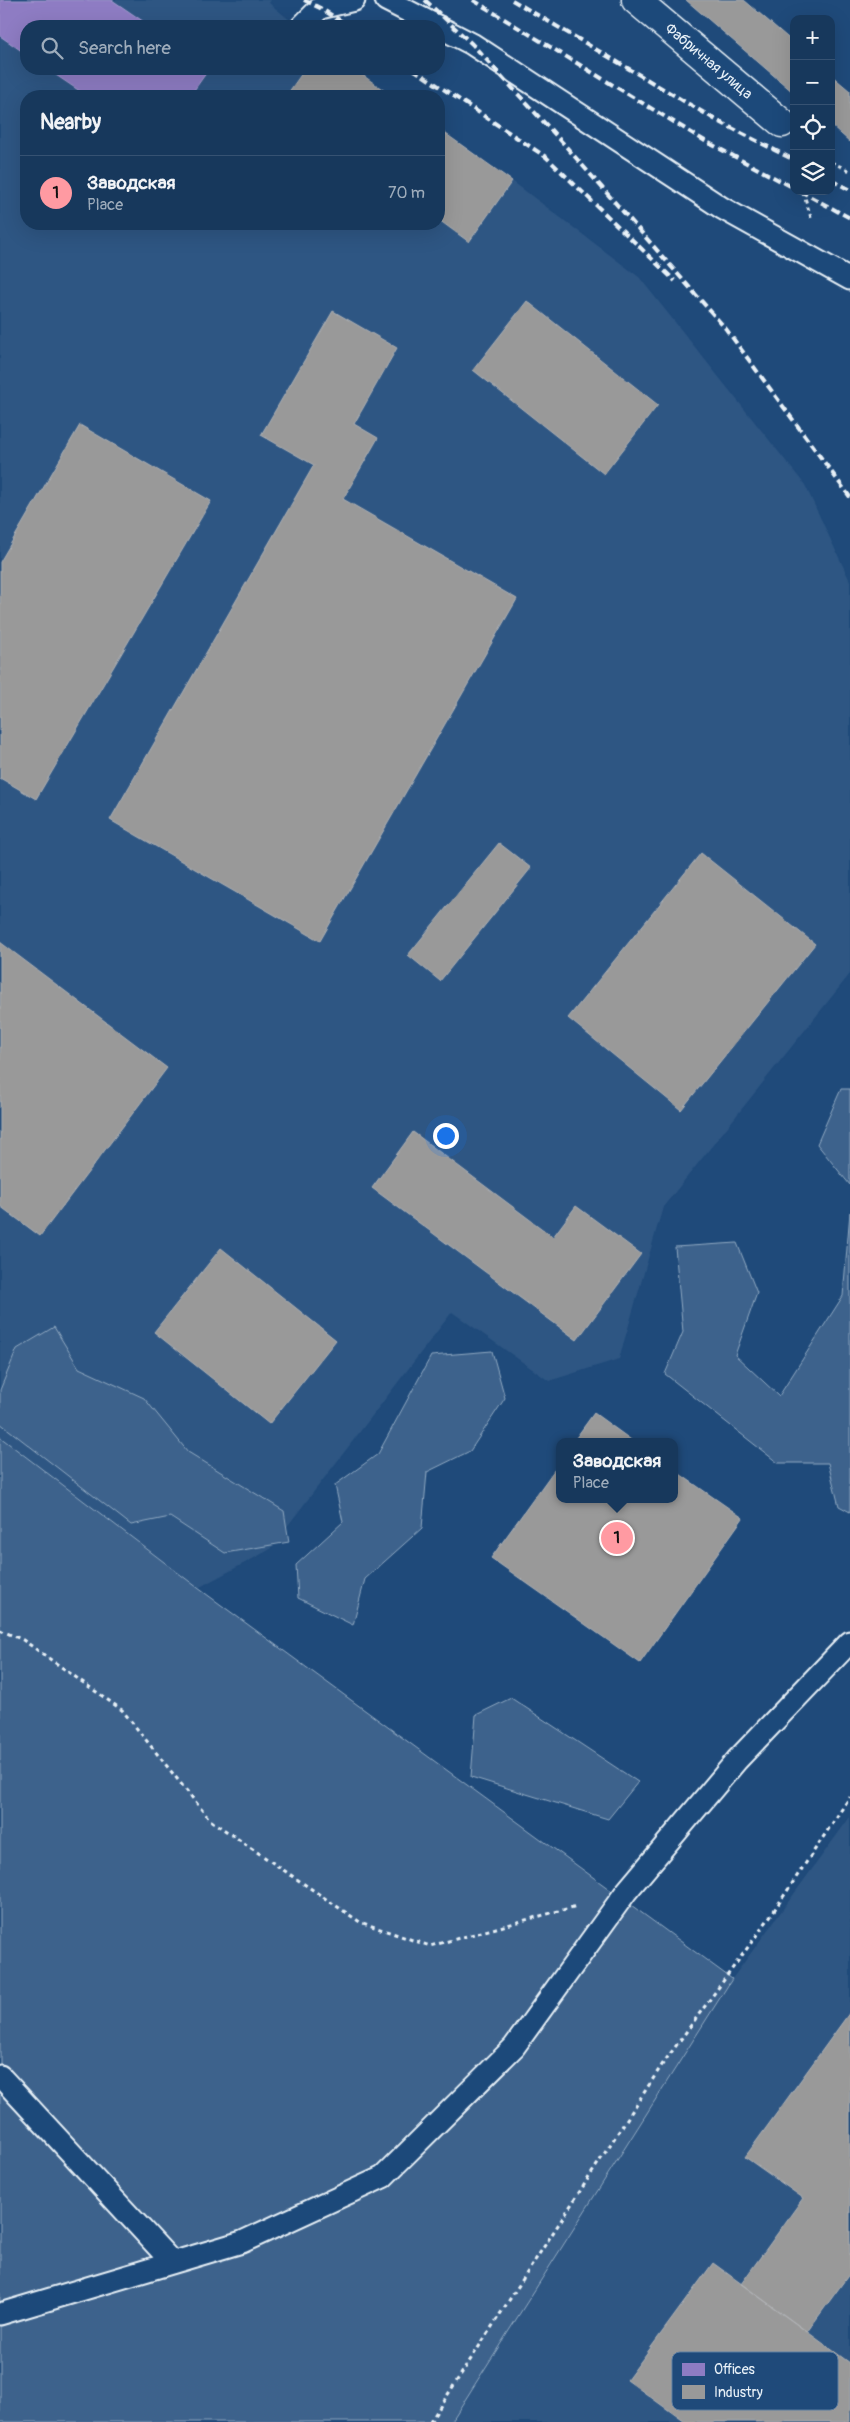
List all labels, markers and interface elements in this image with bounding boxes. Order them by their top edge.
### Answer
map controls [790,15,835,195]
button: + [790,15,835,60]
street label: Фабричная улица [661,19,756,104]
search box [20,20,445,75]
icon: search [38,34,66,62]
text: Search here [78,36,171,60]
button: − [790,60,835,105]
button: locate [790,105,835,150]
text: Nearby [40,109,101,136]
button: layers [790,150,835,195]
text: Заводская [87,171,175,195]
text: 1 [53,183,59,203]
text: 70 m [388,183,425,203]
text: Place [87,195,123,215]
your location [433,1123,459,1149]
popup [556,1438,678,1503]
text: Заводская [573,1449,661,1473]
text: Place [573,1473,609,1493]
pin: 1 [601,1519,633,1557]
legend [672,2352,838,2410]
text: Offices [714,2361,756,2378]
text: Industry [714,2384,763,2401]

